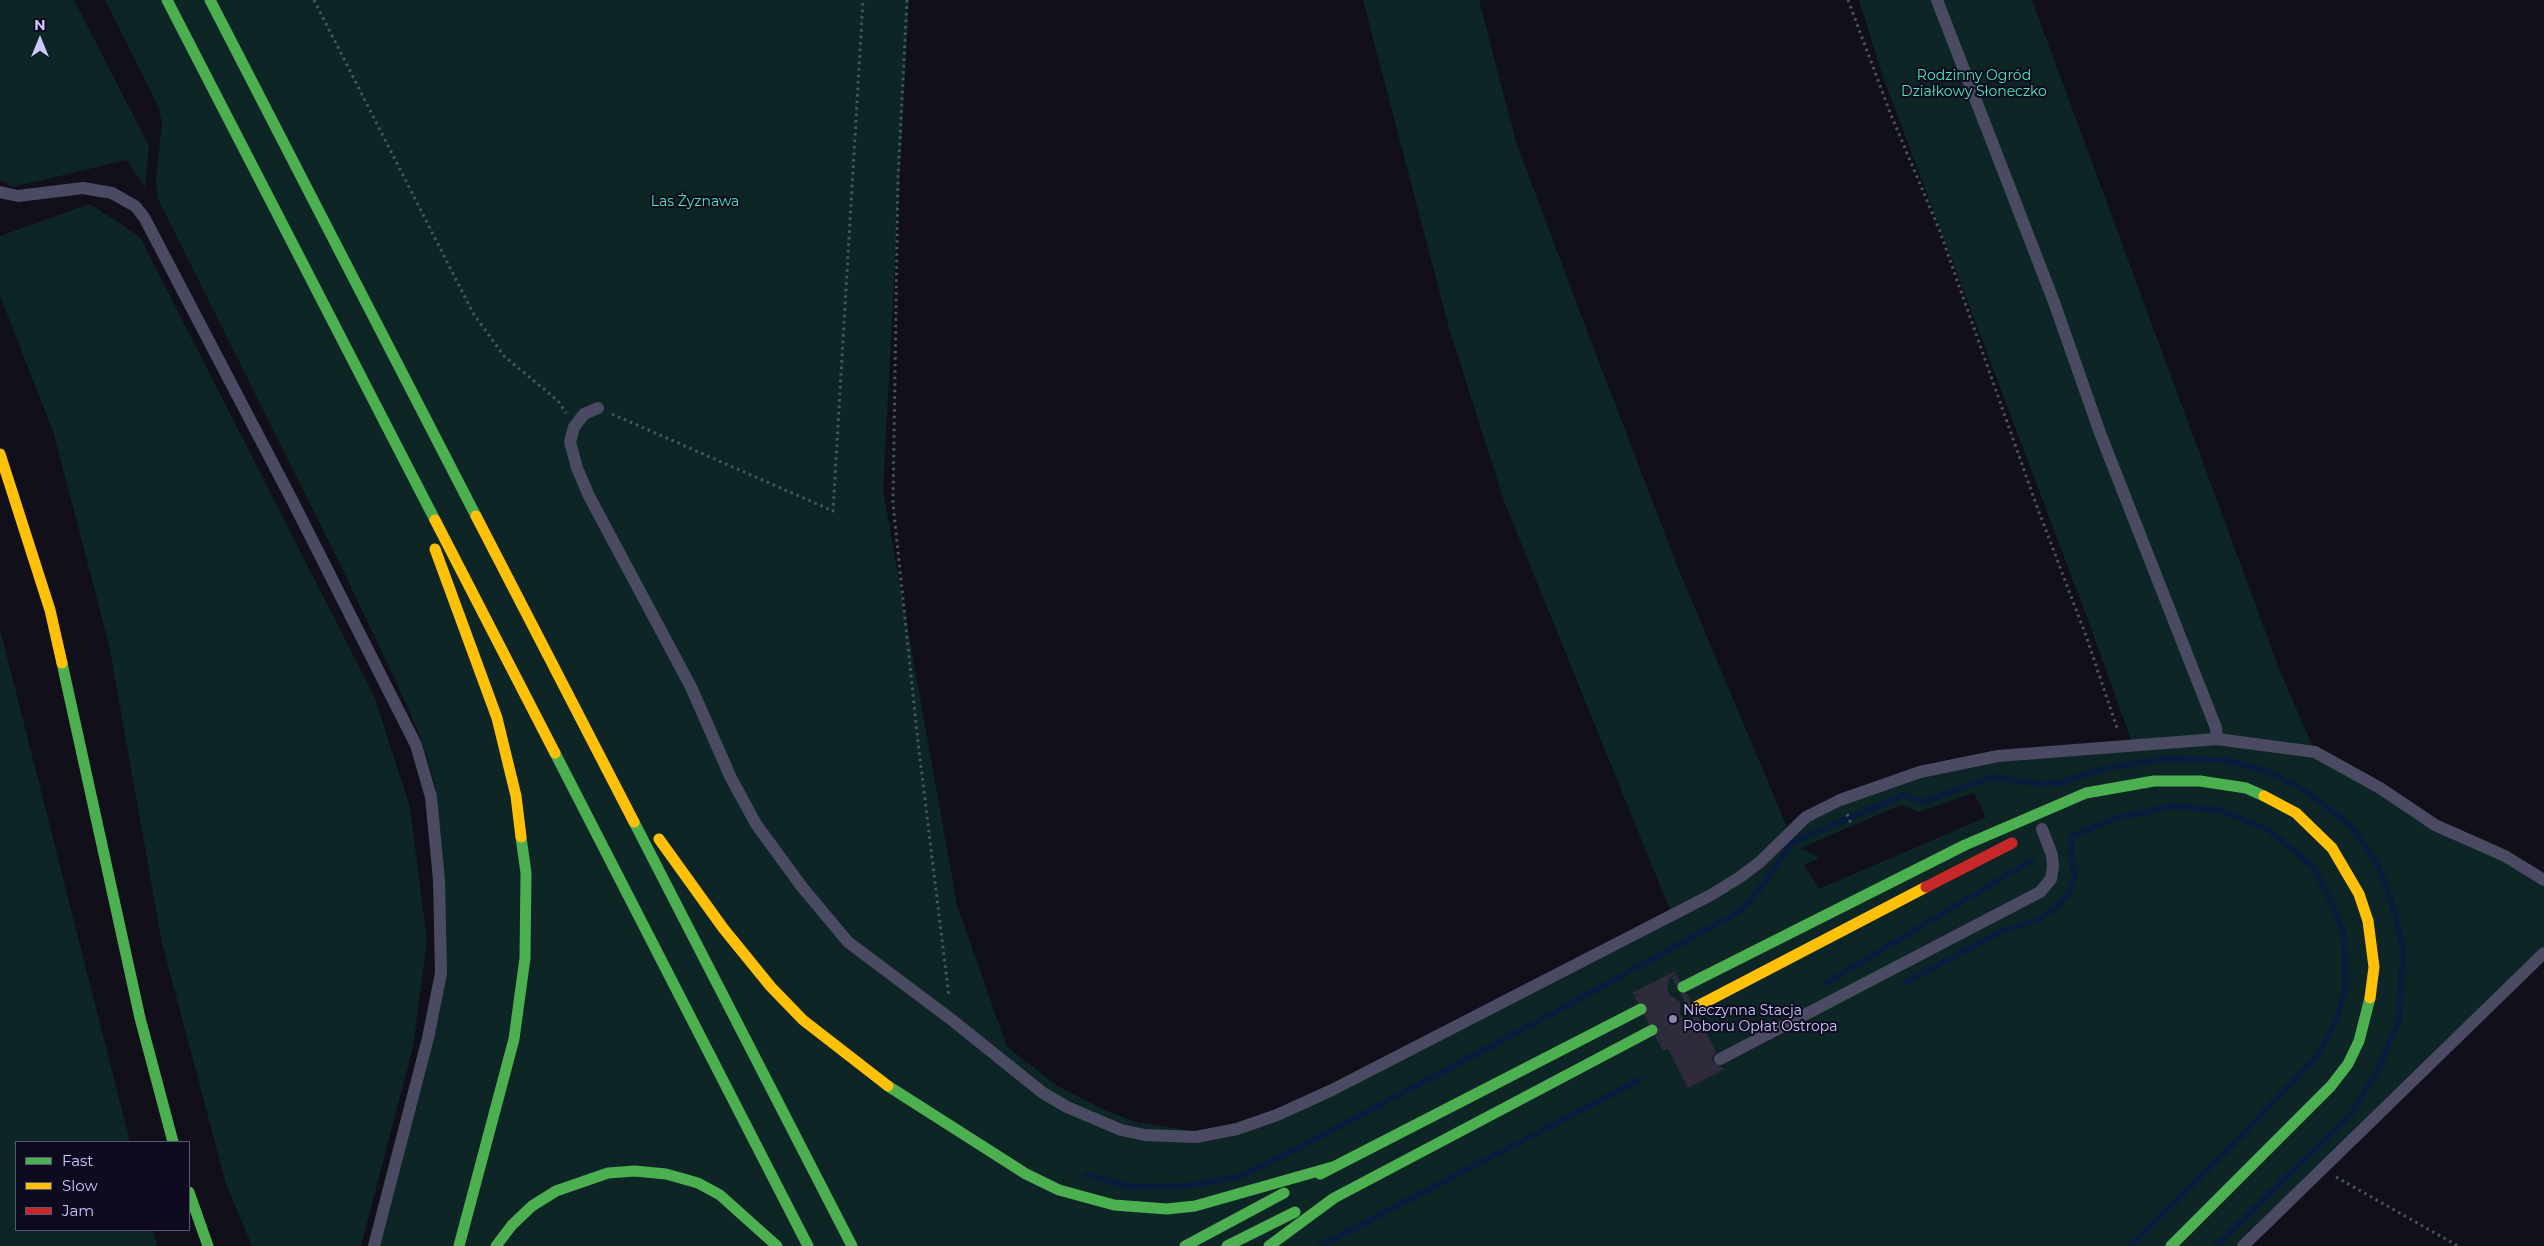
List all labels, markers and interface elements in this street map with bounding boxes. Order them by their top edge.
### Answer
north arrow [15,15,65,65]
text: N [34,16,46,34]
park label: Rodzinny Ogród Działkowy Słoneczko [1901,68,2047,100]
park label: Las Żyznawa [651,194,739,210]
place label: Nieczynna Stacja Poboru Opłat Ostropa [1683,1003,1838,1036]
marker: Nieczynna Stacja Poboru Opłat Ostropa [1667,1013,1679,1025]
legend [15,1141,190,1231]
text: Fast [62,1151,93,1170]
text: Slow [62,1176,98,1195]
text: Jam [62,1201,94,1220]

